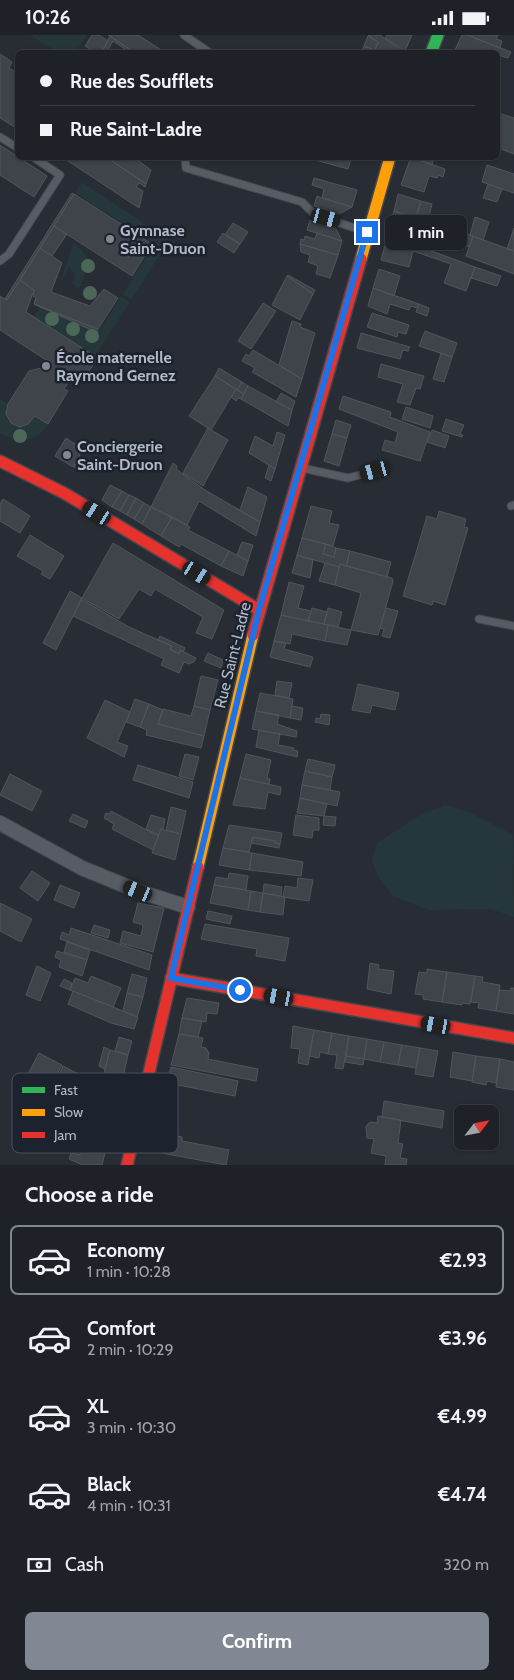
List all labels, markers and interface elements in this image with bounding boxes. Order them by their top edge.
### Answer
text: 10:26 [25,6,70,29]
text: Rue des Soufflets [70,70,214,93]
text: Rue Saint-Ladre [70,118,202,141]
car [309,207,342,229]
callout: 1 min [384,215,467,249]
place label: Gymnase Saint-Druon [120,221,205,258]
route end [356,221,378,243]
text: 1 min [408,223,444,242]
marker: Gymnase Saint-Druon [104,233,116,245]
place label: École maternelle Raymond Gernez [56,348,176,385]
marker: École maternelle Raymond Gernez [40,360,52,372]
place label: Conciergerie Saint-Druon [77,437,163,474]
marker: Conciergerie Saint-Druon [61,449,73,461]
car [358,460,391,482]
car [80,499,113,527]
car [180,559,213,587]
street label: Rue Saint-Ladre [210,600,255,710]
car [121,878,154,904]
route start [229,979,251,1001]
car [262,987,295,1007]
car [419,1015,452,1035]
legend [12,1073,178,1153]
text: Fast [54,1081,78,1099]
text: Slow [54,1103,83,1121]
north arrow [454,1105,499,1150]
map controls [454,1105,499,1150]
text: Jam [53,1126,76,1144]
text: Choose a ride [25,1181,154,1208]
icon: car [27,1238,72,1283]
text: Economy [87,1239,165,1262]
text: €2.93 [440,1249,487,1272]
text: 1 min · 10:28 [87,1262,171,1281]
icon: car [27,1316,72,1361]
text: Comfort [87,1317,156,1340]
text: €3.96 [439,1327,487,1350]
text: 2 min · 10:29 [87,1340,174,1359]
icon: car [27,1394,72,1439]
text: XL [87,1395,108,1418]
text: €4.99 [438,1405,487,1428]
text: 3 min · 10:30 [87,1418,176,1437]
icon: car [27,1472,72,1517]
text: Black [87,1473,131,1496]
text: €4.74 [438,1483,487,1506]
text: 4 min · 10:31 [87,1496,171,1515]
icon: cash [25,1551,53,1579]
text: Cash [65,1553,104,1576]
text: 320 m [443,1555,489,1574]
button: Confirm [25,1612,489,1670]

